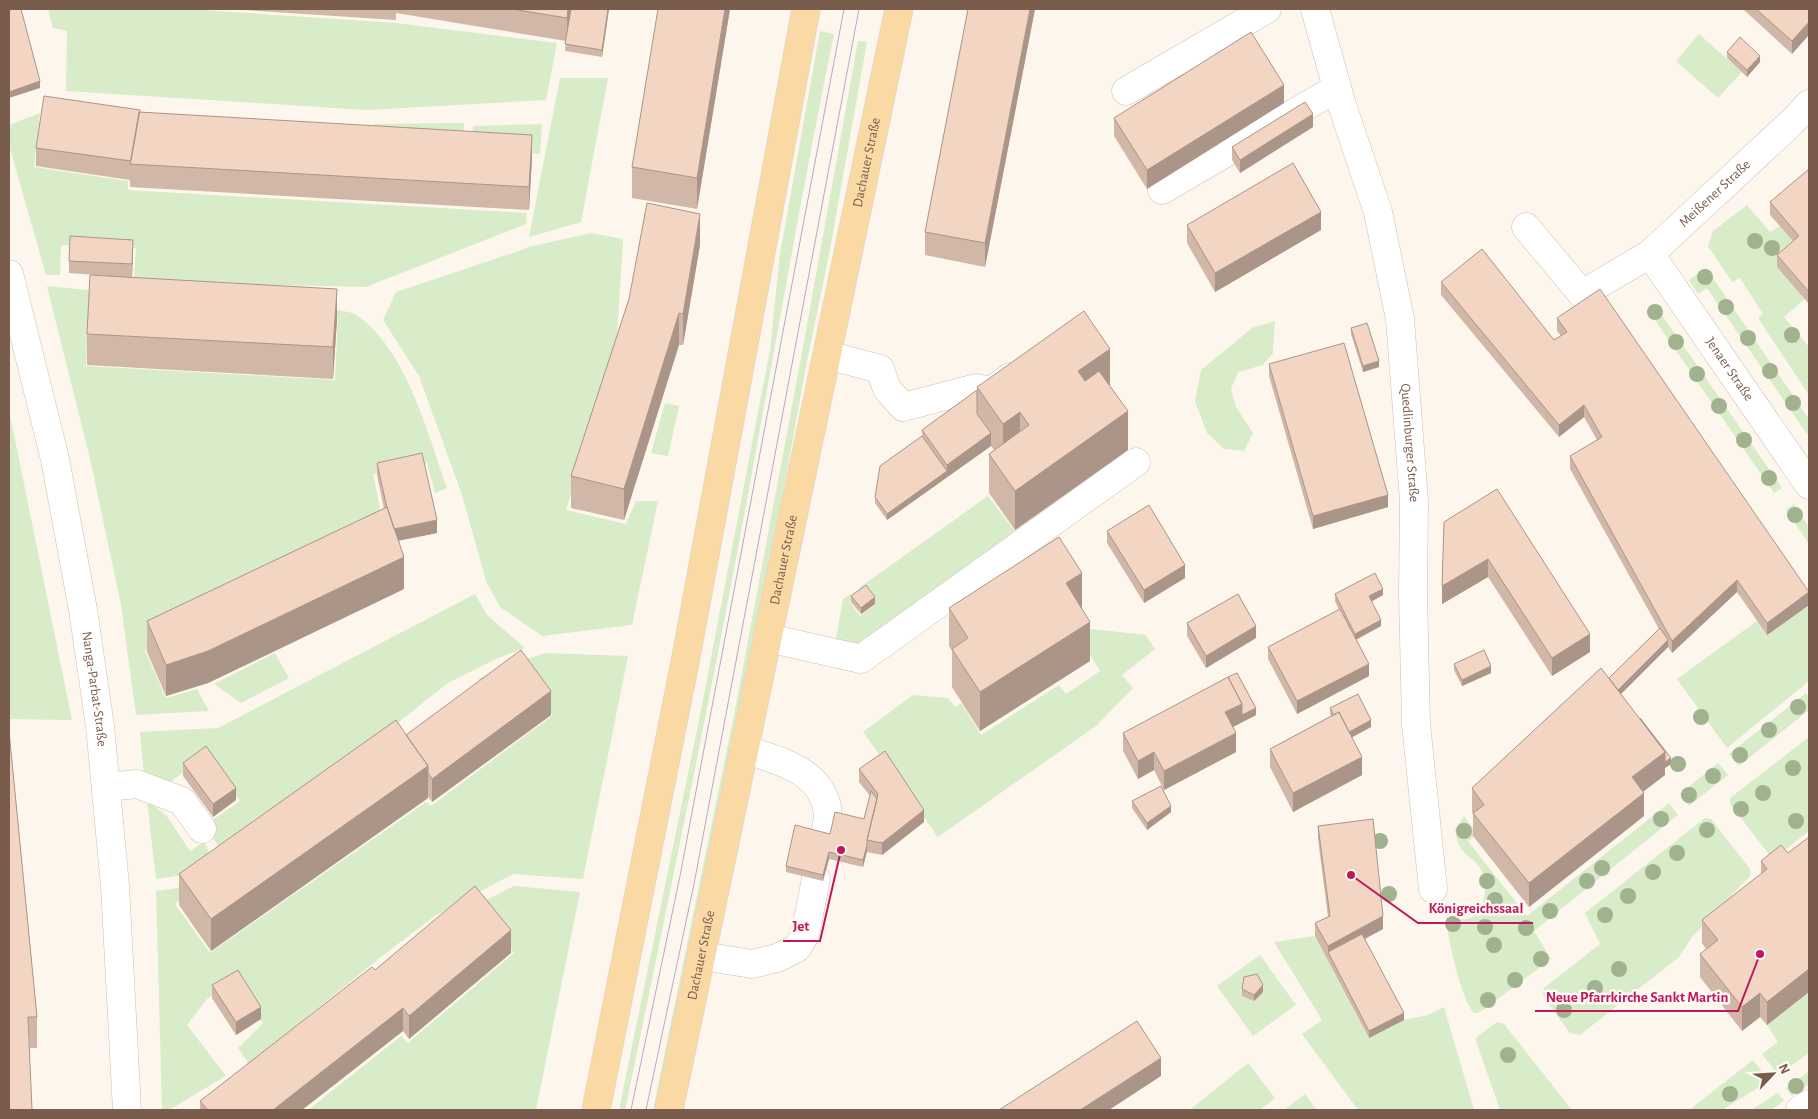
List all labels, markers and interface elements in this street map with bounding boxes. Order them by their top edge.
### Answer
street label: Dachauer Straße [851,116,883,209]
street label: Meißener Straße [1677,157,1753,230]
street label: Jenaer Straße [1703,335,1756,404]
street label: Quedlinburger Straße [1398,383,1421,503]
street label: Dachauer Straße [768,514,800,606]
street label: Nanga-Parbat-Straße [79,631,109,747]
callout: Königreichssaal [1418,893,1533,923]
text: Königreichssaal [1429,901,1523,916]
street label: Dachauer Straße [685,909,717,1001]
callout: Jet [783,911,820,941]
text: Jet [793,919,809,934]
callout: Neue Pfarrkirche Sankt Martin [1535,981,1738,1011]
text: Neue Pfarrkirche Sankt Martin [1546,990,1728,1005]
north arrow [1748,1049,1798,1099]
text: N [1775,1062,1792,1076]

